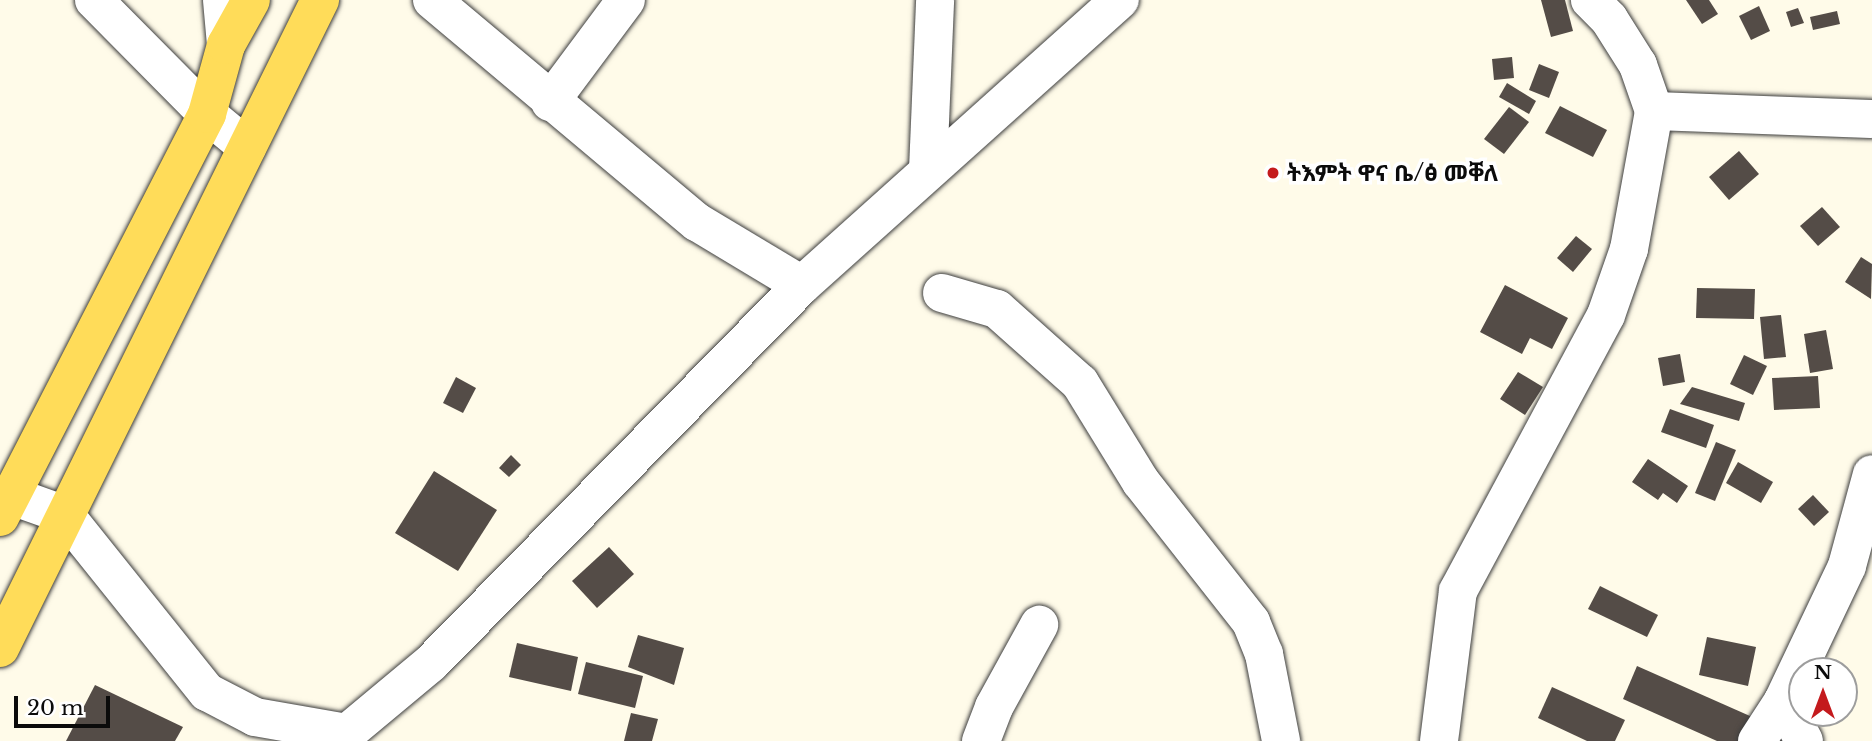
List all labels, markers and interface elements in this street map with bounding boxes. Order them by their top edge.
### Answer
place label: ትእምት ዋና ቤ/ፅ መቐለ [1287,159,1499,187]
marker: ትእምት ዋና ቤ/ፅ መቐለ [1265,165,1281,181]
north arrow [1788,657,1858,727]
text: N [1814,661,1832,684]
scale bar [18,682,114,726]
text: 20 m [27,695,84,721]

